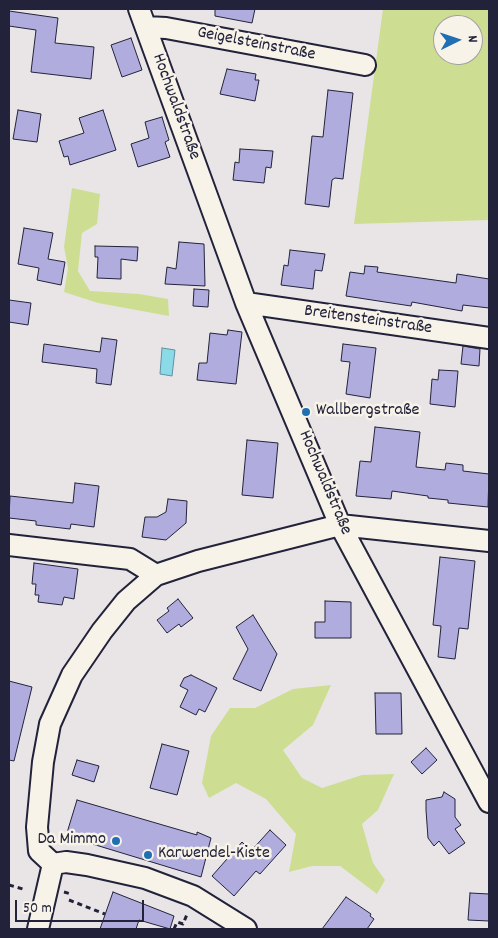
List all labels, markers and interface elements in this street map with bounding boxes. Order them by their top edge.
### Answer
north arrow [433,15,483,65]
street label: Geigelsteinstraße [195,23,317,67]
text: N [462,35,482,43]
street label: Hochwaldstraße [146,51,204,163]
street label: Breitensteinstraße [303,301,433,341]
place label: Wallbergstraße [316,401,419,423]
marker: Wallbergstraße [300,406,312,418]
street label: Hochwaldstraße [292,428,356,538]
place label: Da Mimmo [38,830,106,852]
marker: Da Mimmo [110,835,122,847]
place label: Karwendel-Kiste [158,844,270,866]
marker: Karwendel-Kiste [142,849,154,861]
scale bar [18,890,146,922]
text: 50 m [23,898,52,920]

